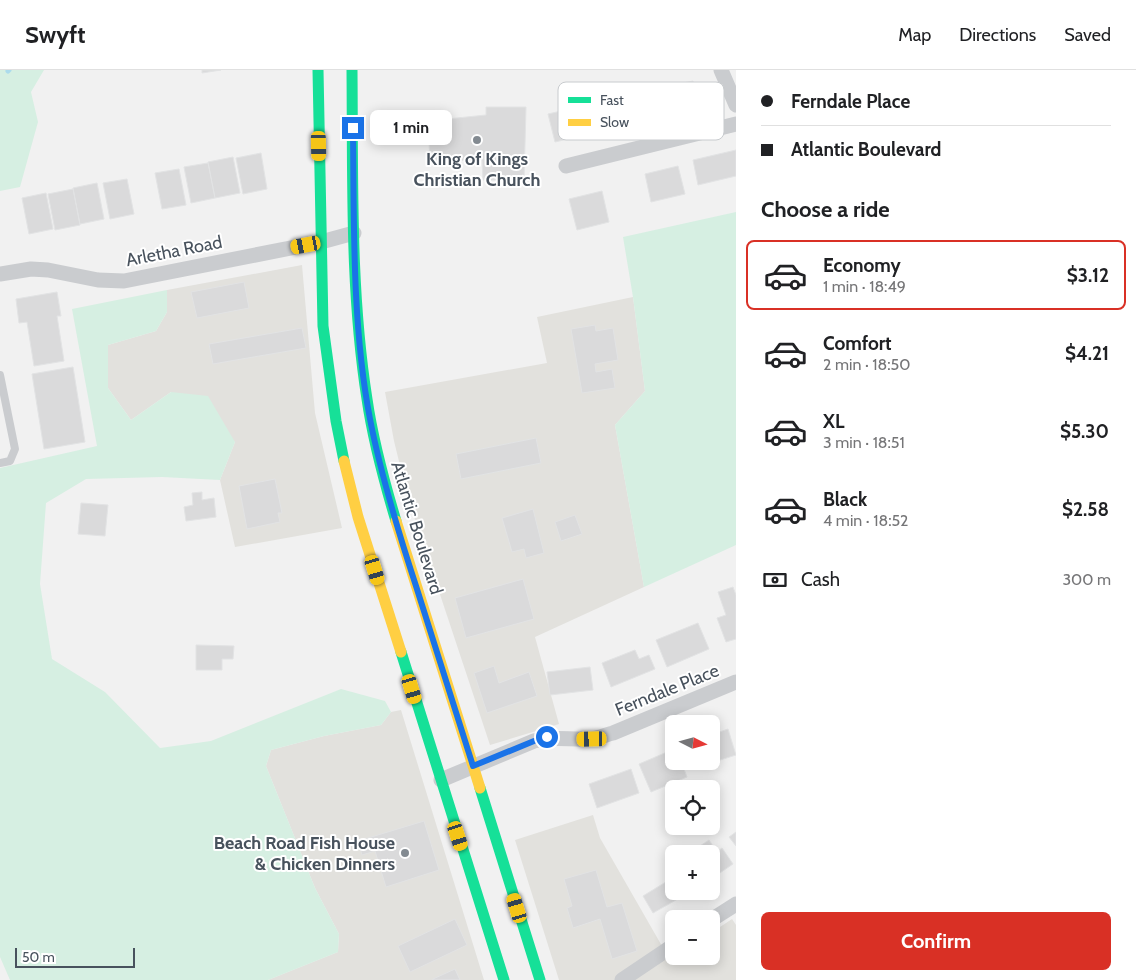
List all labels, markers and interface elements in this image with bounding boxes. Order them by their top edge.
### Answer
text: Swyft [25,20,85,49]
text: Map [898,24,931,46]
text: Directions [959,24,1036,46]
text: Saved [1064,24,1111,46]
legend [558,82,724,140]
text: Ferndale Place [791,90,910,113]
text: Fast [600,91,624,109]
callout: 1 min [370,110,453,146]
text: Slow [600,113,629,131]
route end [342,117,364,139]
text: 1 min [393,118,429,137]
car [311,131,326,161]
marker: King of Kings Christian Church [471,134,483,146]
text: Atlantic Boulevard [791,138,941,161]
place label: King of Kings Christian Church [414,148,540,191]
text: Choose a ride [761,196,890,223]
street label: Arletha Road [124,231,224,271]
car [289,235,322,255]
icon: car [763,253,808,298]
text: Economy [823,254,901,277]
text: $3.12 [1067,264,1109,287]
text: 1 min · 18:49 [823,277,906,296]
icon: car [763,331,808,376]
text: Comfort [823,332,892,355]
text: $4.21 [1065,342,1109,365]
text: 2 min · 18:50 [823,355,910,374]
icon: car [763,409,808,454]
text: XL [823,410,844,433]
text: $5.30 [1060,420,1109,443]
text: 3 min · 18:51 [823,433,905,452]
street label: Atlantic Boulevard [386,459,448,597]
icon: car [763,487,808,532]
text: Black [823,488,867,511]
text: $2.58 [1062,498,1109,521]
text: 4 min · 18:52 [823,511,909,530]
car [363,553,386,587]
icon: cash [761,566,789,594]
text: Cash [801,568,840,591]
text: 300 m [1062,570,1111,589]
street label: Ferndale Place [612,659,722,721]
car [400,672,423,706]
north arrow [665,715,720,770]
map controls [665,715,720,965]
route start [536,726,558,748]
car [576,731,607,747]
button: locate [665,780,720,835]
car [446,819,469,853]
place label: Beach Road Fish House & Chicken Dinners [214,832,395,875]
button: + [665,845,720,900]
marker: Beach Road Fish House & Chicken Dinners [399,847,411,859]
car [505,891,528,925]
button: − [665,910,720,965]
button: Confirm [761,912,1111,970]
scale bar [15,945,135,968]
text: 50 m [22,948,55,966]

